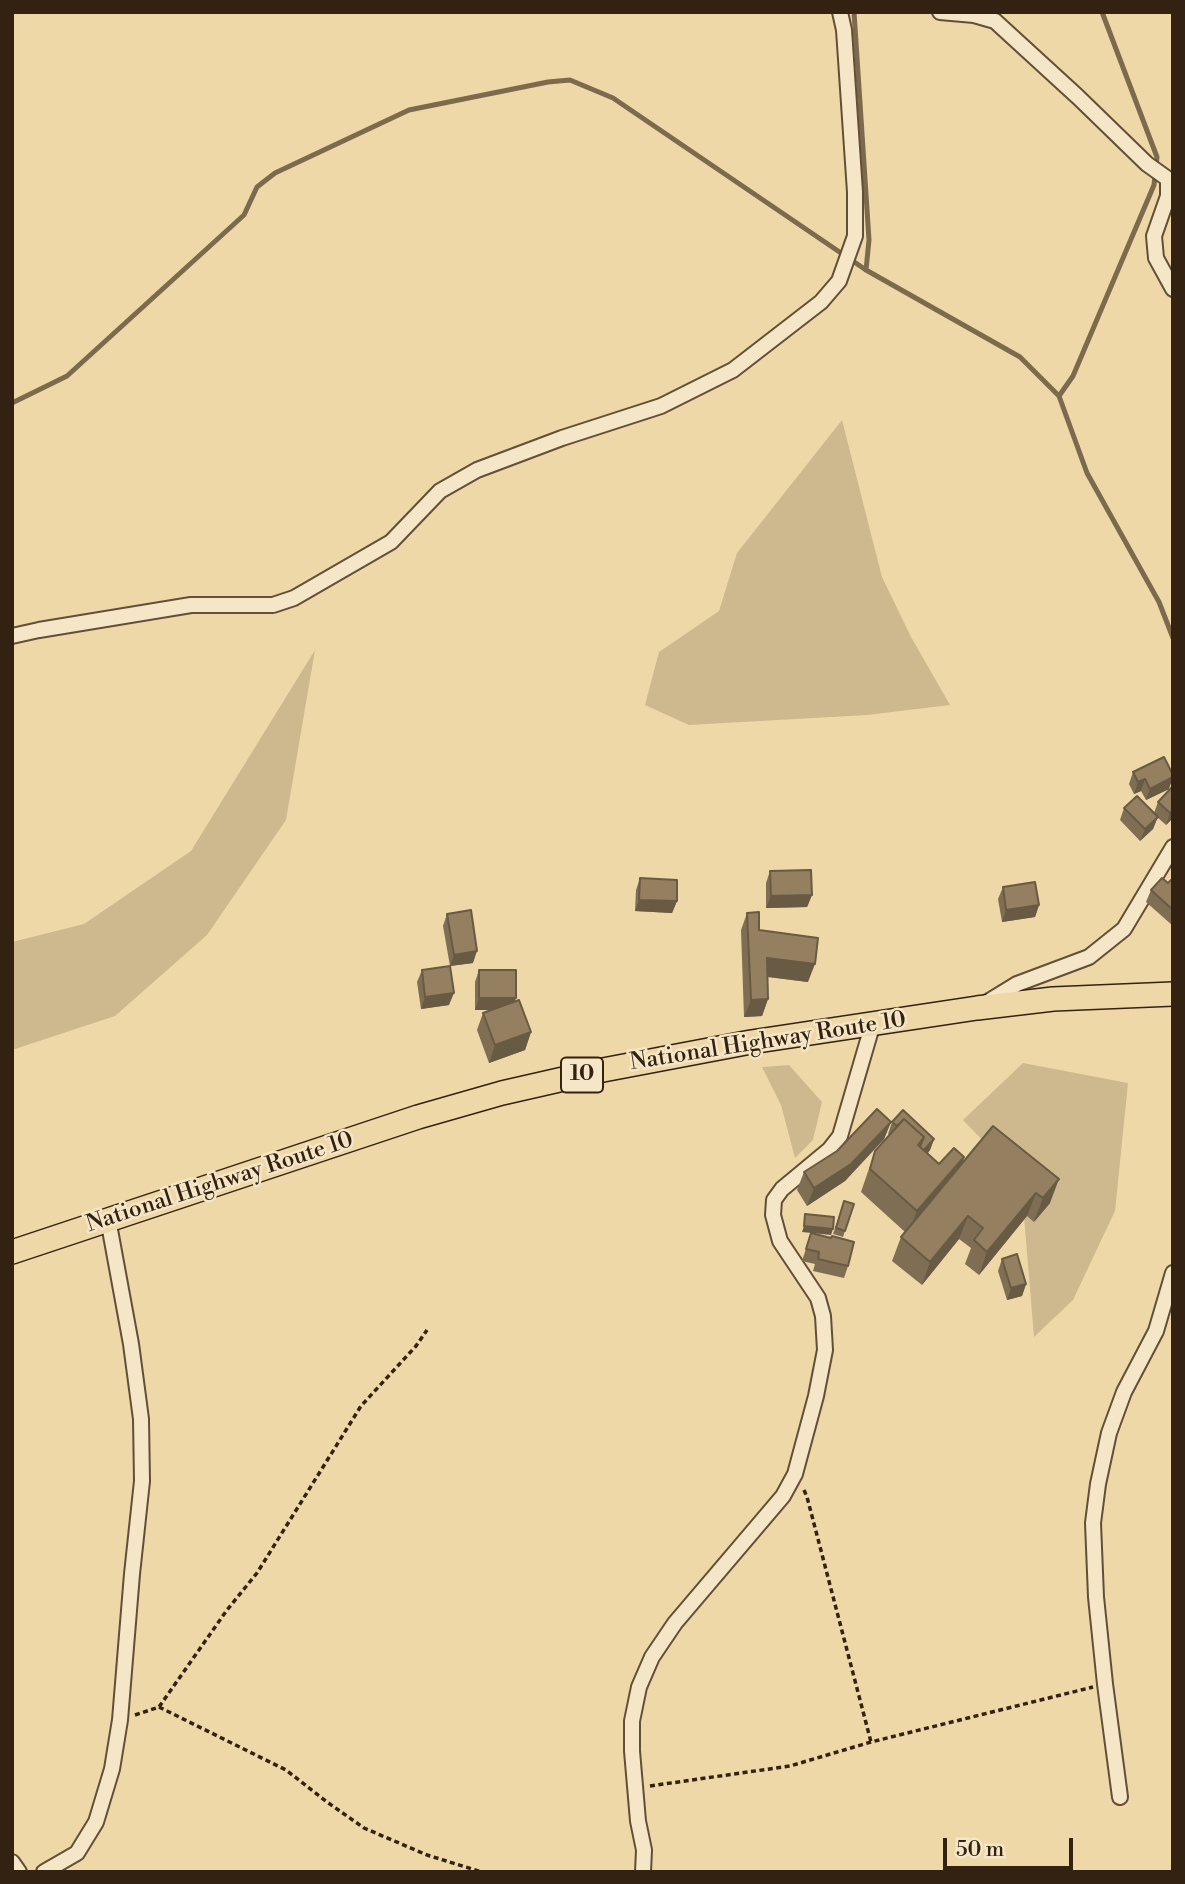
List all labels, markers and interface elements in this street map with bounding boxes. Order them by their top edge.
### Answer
street label: National Highway Route 10 [628,1007,908,1077]
road number: 10 [561,1058,603,1092]
street label: National Highway Route 10 [83,1127,357,1239]
scale bar [947,1825,1076,1869]
text: 50 m [956,1837,1004,1863]

